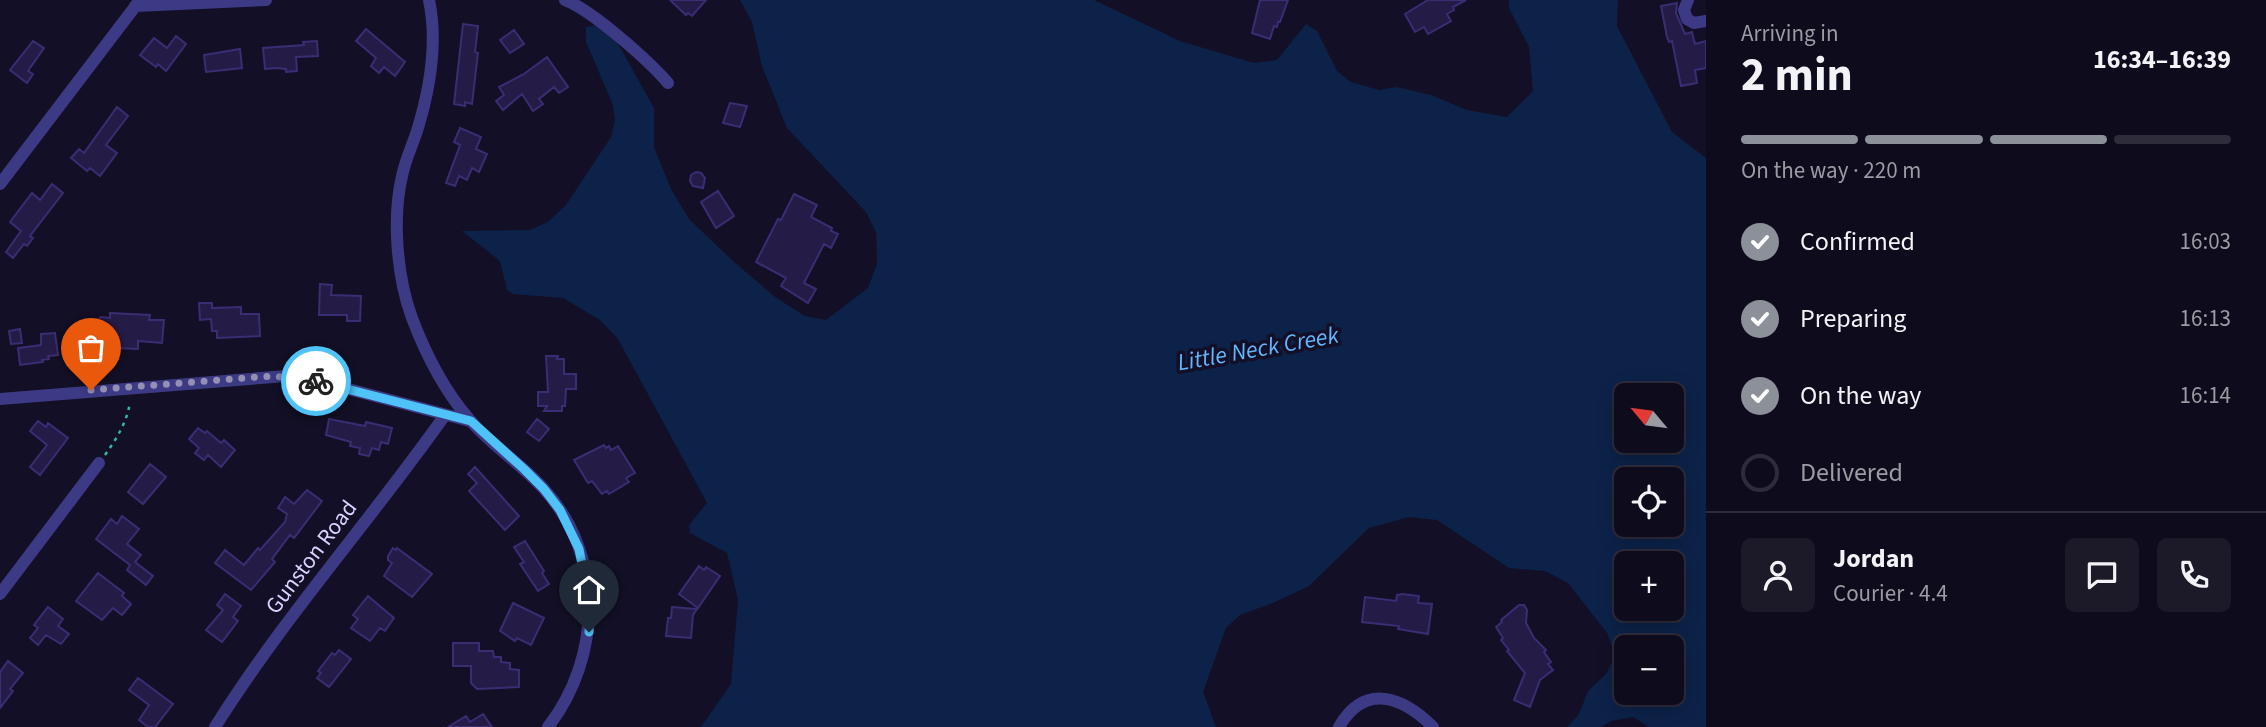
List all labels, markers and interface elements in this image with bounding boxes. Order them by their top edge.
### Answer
text: Arriving in [1741,17,1839,50]
text: 16:34–16:39 [2093,41,2231,78]
text: 2 min [1741,43,1853,108]
text: On the way · 220 m [1741,154,1921,187]
icon: check [1741,223,1779,261]
text: Confirmed [1800,223,1915,260]
text: 16:03 [2180,225,2231,258]
icon: check [1741,300,1779,338]
text: Preparing [1800,300,1906,337]
text: 16:13 [2180,302,2231,335]
water label: Little Neck Creek [1175,317,1342,380]
pin [61,318,121,390]
icon: bag [72,329,110,367]
courier [281,346,351,416]
icon: bike [297,362,335,400]
icon: check [1741,377,1779,415]
text: On the way [1800,377,1921,414]
text: 16:14 [2180,379,2231,412]
north arrow [1614,383,1684,453]
map controls [1614,383,1684,705]
text: Delivered [1800,454,1903,491]
button: locate [1614,467,1684,537]
street label: Gunston Road [257,493,365,621]
button: person [1741,538,1815,612]
button: chat [2065,538,2139,612]
button: phone [2157,538,2231,612]
text: Jordan [1833,540,1914,577]
button: + [1614,551,1684,621]
pin [559,560,619,632]
icon: home [570,571,608,609]
text: Courier · 4.4 [1833,577,1948,610]
button: − [1614,635,1684,705]

